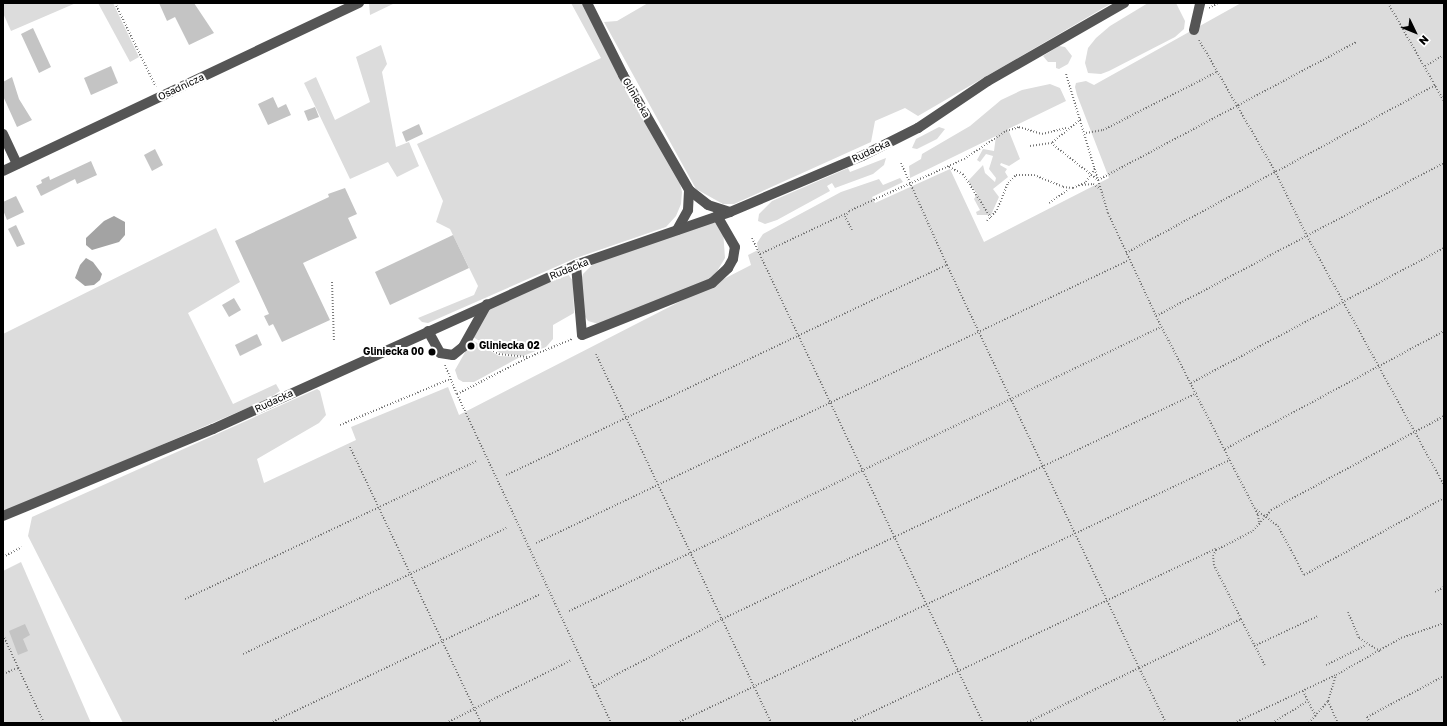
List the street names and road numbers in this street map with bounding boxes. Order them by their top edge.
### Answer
street label: Osadnicza [156,71,206,103]
street label: Gliniecka [620,76,652,120]
street label: Rudacka [850,137,892,165]
street label: Rudacka [548,256,590,282]
street label: Rudacka [253,387,295,415]

